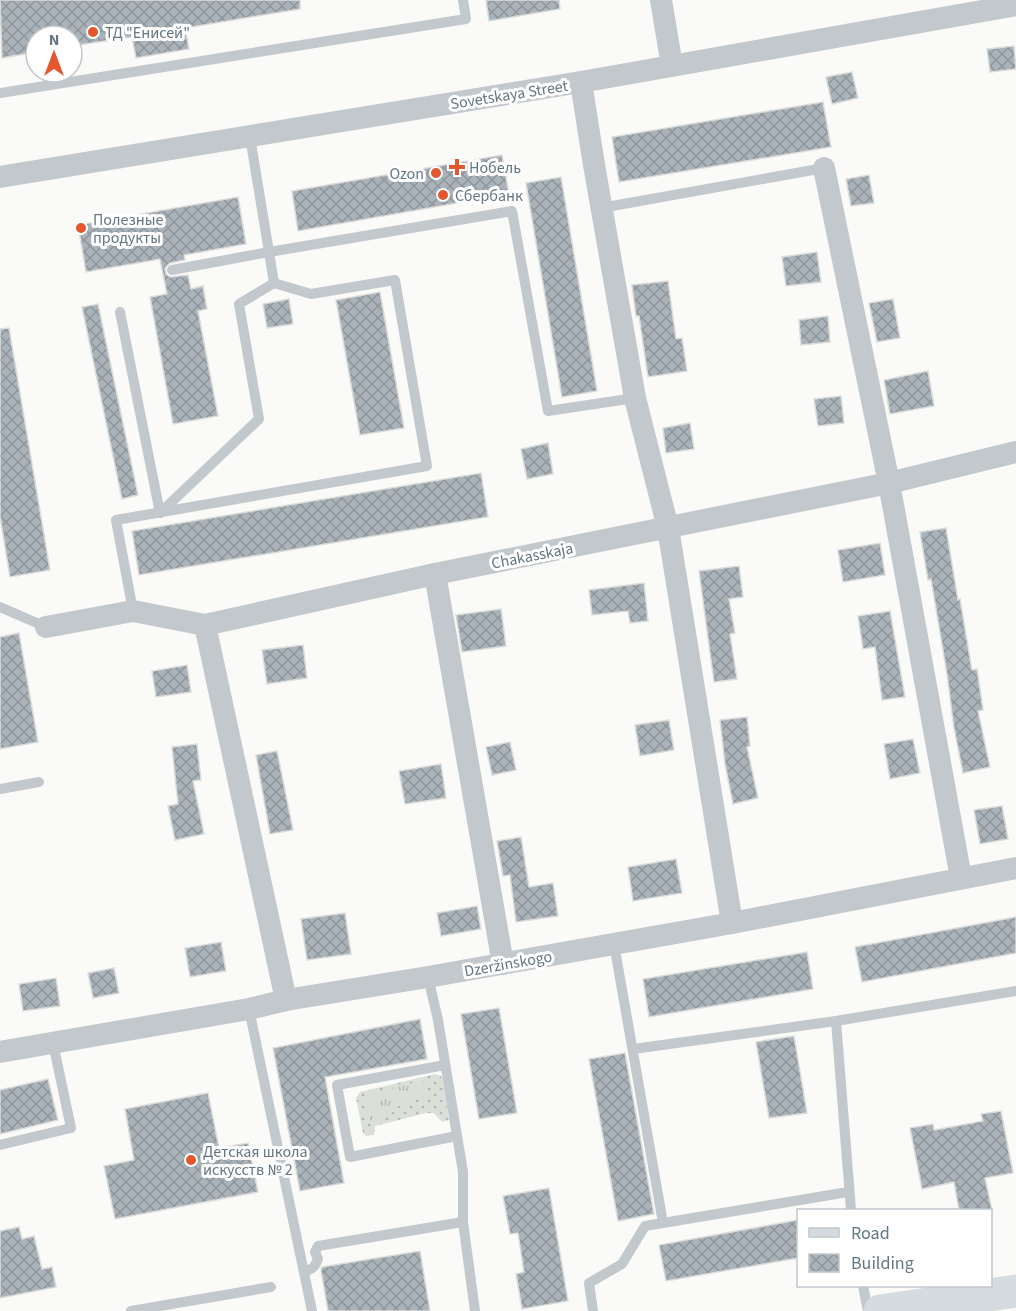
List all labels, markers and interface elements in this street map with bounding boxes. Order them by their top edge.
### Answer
place label: ТД "Енисей" [105,22,190,44]
north arrow [24,24,84,84]
marker: ТД "Енисей" [86,25,100,39]
text: N [49,29,59,51]
street label: Sovetskaya Street [449,75,570,115]
place label: Нобель [469,157,521,179]
marker: Нобель [450,160,464,174]
place label: Ozon [389,163,424,185]
marker: Ozon [429,166,443,180]
place label: Сбербанк [455,185,523,207]
marker: Сбербанк [436,188,450,202]
place label: Полезные продукты [93,209,163,249]
marker: Полезные продукты [74,221,88,235]
street label: Chakasskaja [489,537,575,575]
street label: Dzeržinskogo [463,945,554,983]
place label: Детская школа искусств № 2 [203,1141,308,1181]
marker: Детская школа искусств № 2 [184,1153,198,1167]
legend [797,1209,992,1287]
text: Road [851,1221,890,1246]
text: Building [851,1251,914,1276]

